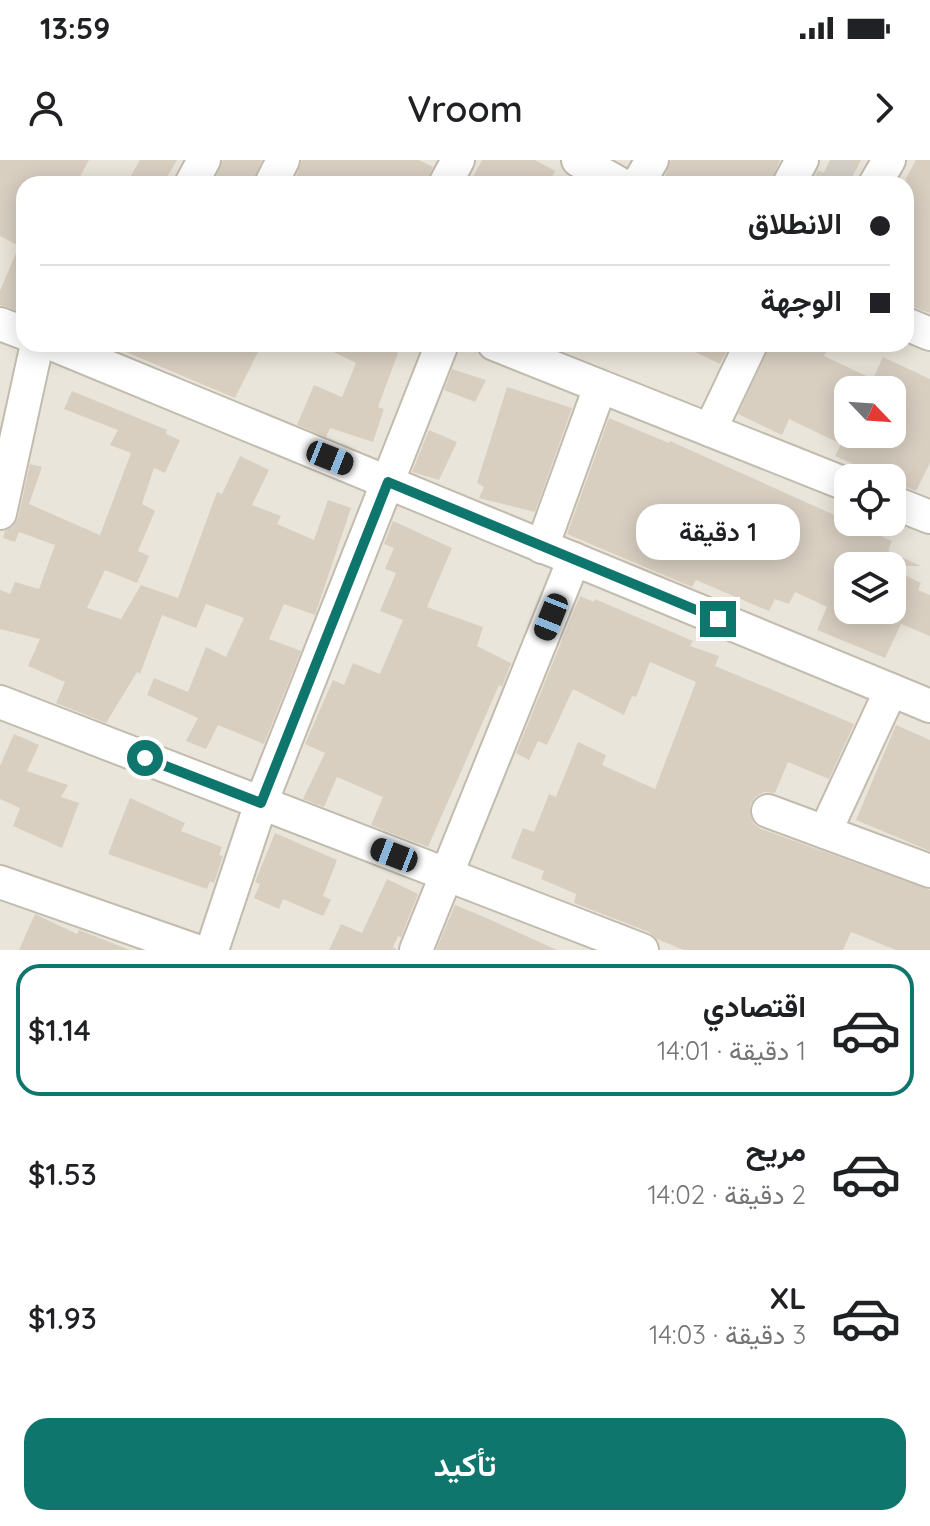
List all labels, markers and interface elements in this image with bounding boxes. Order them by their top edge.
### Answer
text: 13:59 [40,9,110,47]
icon: person [24,86,68,130]
text: Vroom [407,86,523,131]
icon: forward [862,86,906,130]
text: الانطلاق [748,204,842,242]
text: الوجهة [760,281,842,319]
north arrow [834,376,906,448]
map controls [834,376,906,624]
car [303,438,357,478]
button: locate [834,464,906,536]
callout: 1 دقيقة [636,503,800,559]
text: 1 دقيقة [679,515,757,548]
button: layers [834,552,906,624]
car [531,590,571,644]
route end [700,601,736,637]
route start [127,740,163,776]
car [367,835,421,875]
text: اقتصادي [703,987,806,1025]
icon: car [830,994,902,1066]
text: $1.14 [28,1011,91,1049]
text: 1 دقيقة · 14:01 [657,1034,806,1067]
text: مريح [746,1131,806,1169]
icon: car [830,1138,902,1210]
text: $1.53 [28,1155,97,1193]
text: 2 دقيقة · 14:02 [647,1178,806,1211]
text: XL [769,1279,806,1317]
icon: car [830,1282,902,1354]
text: $1.93 [28,1299,97,1337]
text: 3 دقيقة · 14:03 [649,1318,806,1351]
button: تأكيد [24,1418,906,1510]

